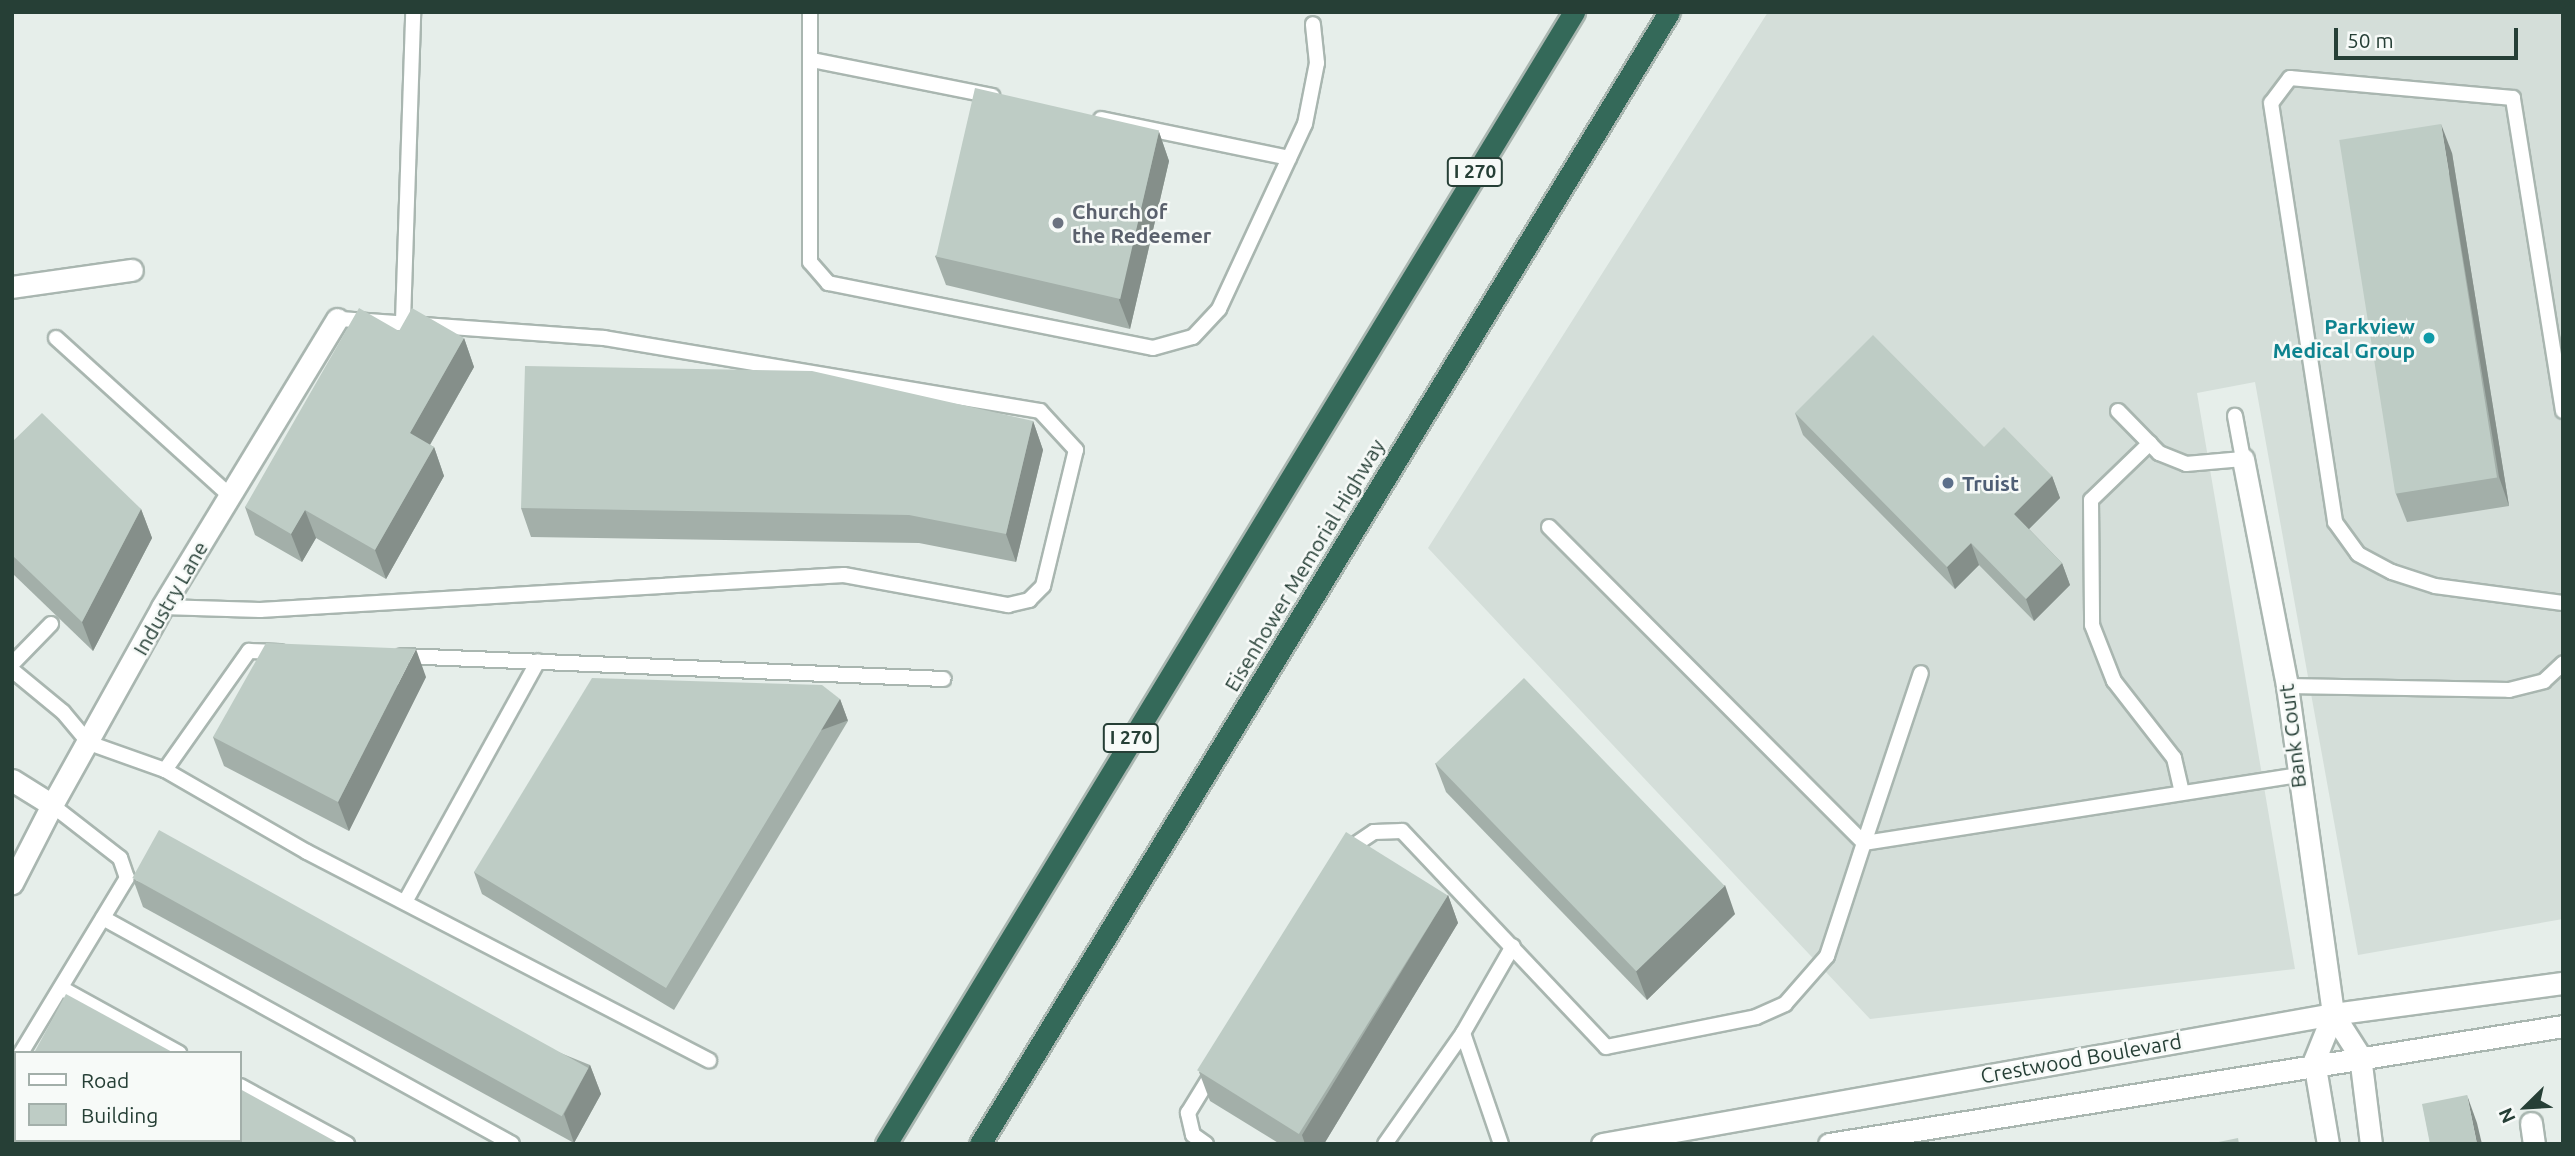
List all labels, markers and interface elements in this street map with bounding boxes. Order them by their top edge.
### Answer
scale bar [2337,14,2521,58]
text: 50 m [2347,28,2394,52]
road number: I 270 [1445,156,1505,188]
place label: Church of the Redeemer [1072,198,1211,248]
marker: Church of the Redeemer [1050,215,1066,231]
place label: Parkview Medical Group [2273,313,2415,363]
marker: Parkview Medical Group [2421,330,2437,346]
street label: Eisenhower Memorial Highway [1219,434,1389,696]
place label: Truist [1962,470,2019,496]
marker: Truist [1940,475,1956,491]
street label: Industry Lane [127,537,213,659]
street label: Bank Court [2273,682,2311,790]
road number: I 270 [1101,722,1161,754]
street label: Crestwood Boulevard [1979,1028,2183,1088]
legend [14,1051,242,1142]
text: Road [81,1068,129,1092]
north arrow [2491,1072,2561,1142]
text: Building [81,1103,158,1127]
text: N [2494,1105,2520,1126]

